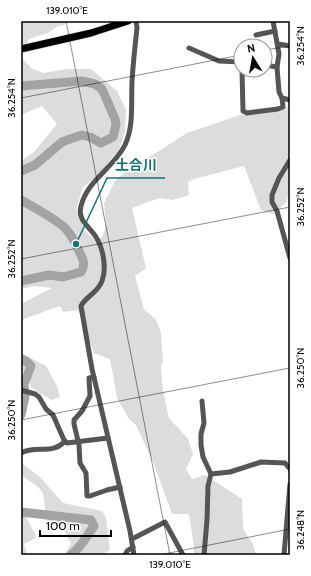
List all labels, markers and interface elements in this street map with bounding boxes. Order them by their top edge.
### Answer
text: 139.010°E [46,4,88,17]
text: 36.254°N [294,26,307,66]
north arrow [233,38,273,78]
text: N [246,41,256,56]
text: 36.254°N [5,78,18,118]
callout: 土合川 [107,152,165,178]
text: 土合川 [115,156,157,174]
text: 36.252°N [294,187,307,227]
text: 36.252°N [5,239,18,279]
text: 36.250°N [294,348,307,388]
text: 36.250°N [5,400,18,440]
text: 36.248°N [294,510,307,550]
scale bar [40,512,111,538]
text: 100 m [46,518,80,533]
text: 139.010°E [149,558,191,571]

